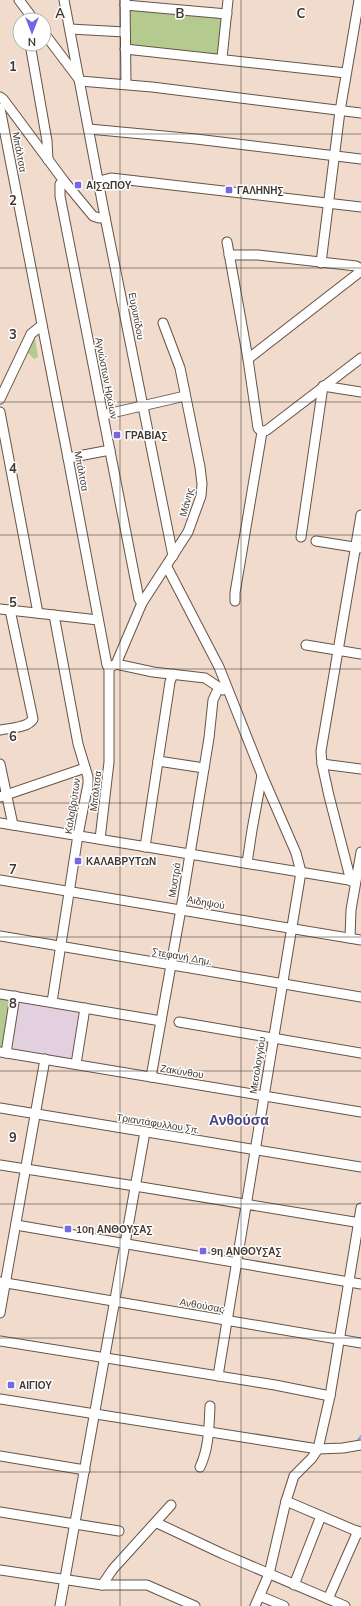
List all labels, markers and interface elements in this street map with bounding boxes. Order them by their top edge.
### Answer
text: A [55,5,65,23]
text: B [176,5,185,23]
text: C [297,5,306,23]
north arrow [12,12,52,52]
text: N [28,34,36,49]
text: 1 [9,58,17,76]
street label: Μπάλτσα [8,131,30,174]
place label: ΑΙΣΩΠΟΥ [86,179,132,193]
marker: ΑΙΣΩΠΟΥ [73,180,83,190]
place label: ΓΑΛΗΝΗΣ [237,184,283,198]
marker: ΓΑΛΗΝΗΣ [224,185,234,195]
text: 2 [9,192,17,210]
street label: Ευρυπίδου [125,291,147,341]
text: 3 [9,326,17,344]
street label: Αγνώστων Ηρώων [91,336,121,420]
place label: ΓΡΑΒΙΑΣ [125,429,167,443]
marker: ΓΡΑΒΙΑΣ [112,430,122,440]
street label: Μπάλτσα [70,450,92,493]
text: 4 [9,460,17,478]
street label: Μάνης [176,486,198,518]
text: 5 [9,594,17,612]
text: 6 [9,728,17,746]
street label: Μπάλτσα [87,770,105,812]
street label: Καλαβρύτων [62,777,84,835]
place label: ΚΑΛΑΒΡΥΤΩΝ [86,855,156,869]
marker: ΚΑΛΑΒΡΥΤΩΝ [73,856,83,866]
text: 7 [9,861,17,879]
street label: Μυστρά [165,861,185,899]
street label: Αιδηψού [186,893,226,913]
street label: Στεφανή Δημ. [151,945,213,969]
text: 8 [9,995,17,1013]
street label: Μεσολογγίου [247,1035,269,1095]
street label: Ζακύνθου [159,1062,205,1082]
street label: Τριαντάφυλλου Σπ. [115,1111,200,1137]
district label: Ανθούσα [209,1111,269,1130]
text: 9 [9,1129,17,1147]
place label: 10η ΑΝΘΟΥΣΑΣ [76,1223,152,1237]
marker: 10η ΑΝΘΟΥΣΑΣ [63,1224,73,1234]
place label: 9η ΑΝΘΟΥΣΑΣ [211,1245,281,1259]
marker: 9η ΑΝΘΟΥΣΑΣ [198,1246,208,1256]
street label: Ανθούσας [179,1295,225,1317]
place label: ΑΙΓΙΟΥ [19,1379,52,1393]
marker: ΑΙΓΙΟΥ [6,1380,16,1390]

